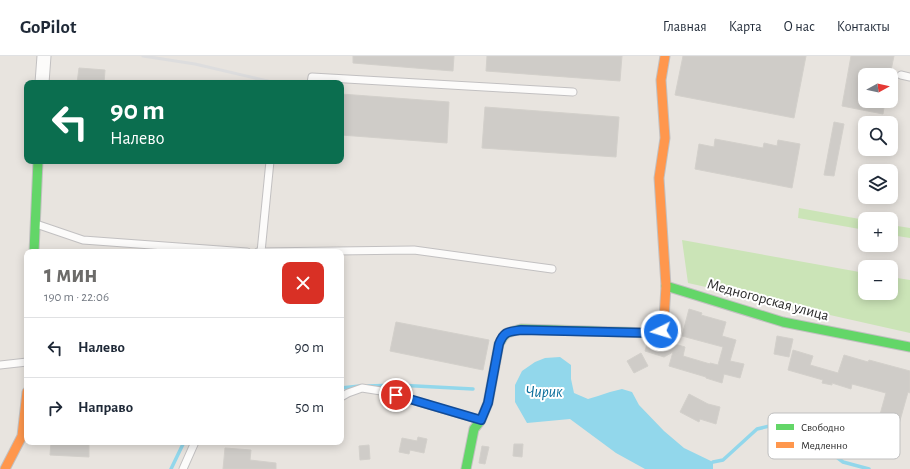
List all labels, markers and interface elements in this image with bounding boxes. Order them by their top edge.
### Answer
text: GoPilot [20,18,76,37]
text: Главная [663,20,707,34]
text: Карта [729,20,762,34]
text: О нас [784,20,815,34]
text: Контакты [837,20,890,34]
north arrow [858,68,898,108]
map controls [858,68,898,300]
icon: left [44,96,96,148]
text: 90 m [110,97,165,125]
button: search [858,116,898,156]
text: Налево [110,130,164,148]
button: layers [858,164,898,204]
button: + [858,212,898,252]
button: − [858,260,898,300]
button: close [282,262,324,304]
text: 1 мин [44,263,98,287]
street label: Медногорская улица [705,277,831,324]
text: 190 m · 22:06 [44,291,109,304]
position arrow [640,310,682,352]
icon: left [44,337,66,359]
text: Налево [78,340,125,355]
text: 90 m [295,340,324,355]
pin [379,378,413,412]
icon: arrive [385,384,407,406]
water label: Чирик [525,384,563,401]
icon: right [44,397,66,419]
text: Направо [78,400,133,415]
text: 50 m [295,400,324,415]
legend [768,413,900,459]
text: Свободно [801,422,845,433]
text: Медленно [801,440,848,451]

